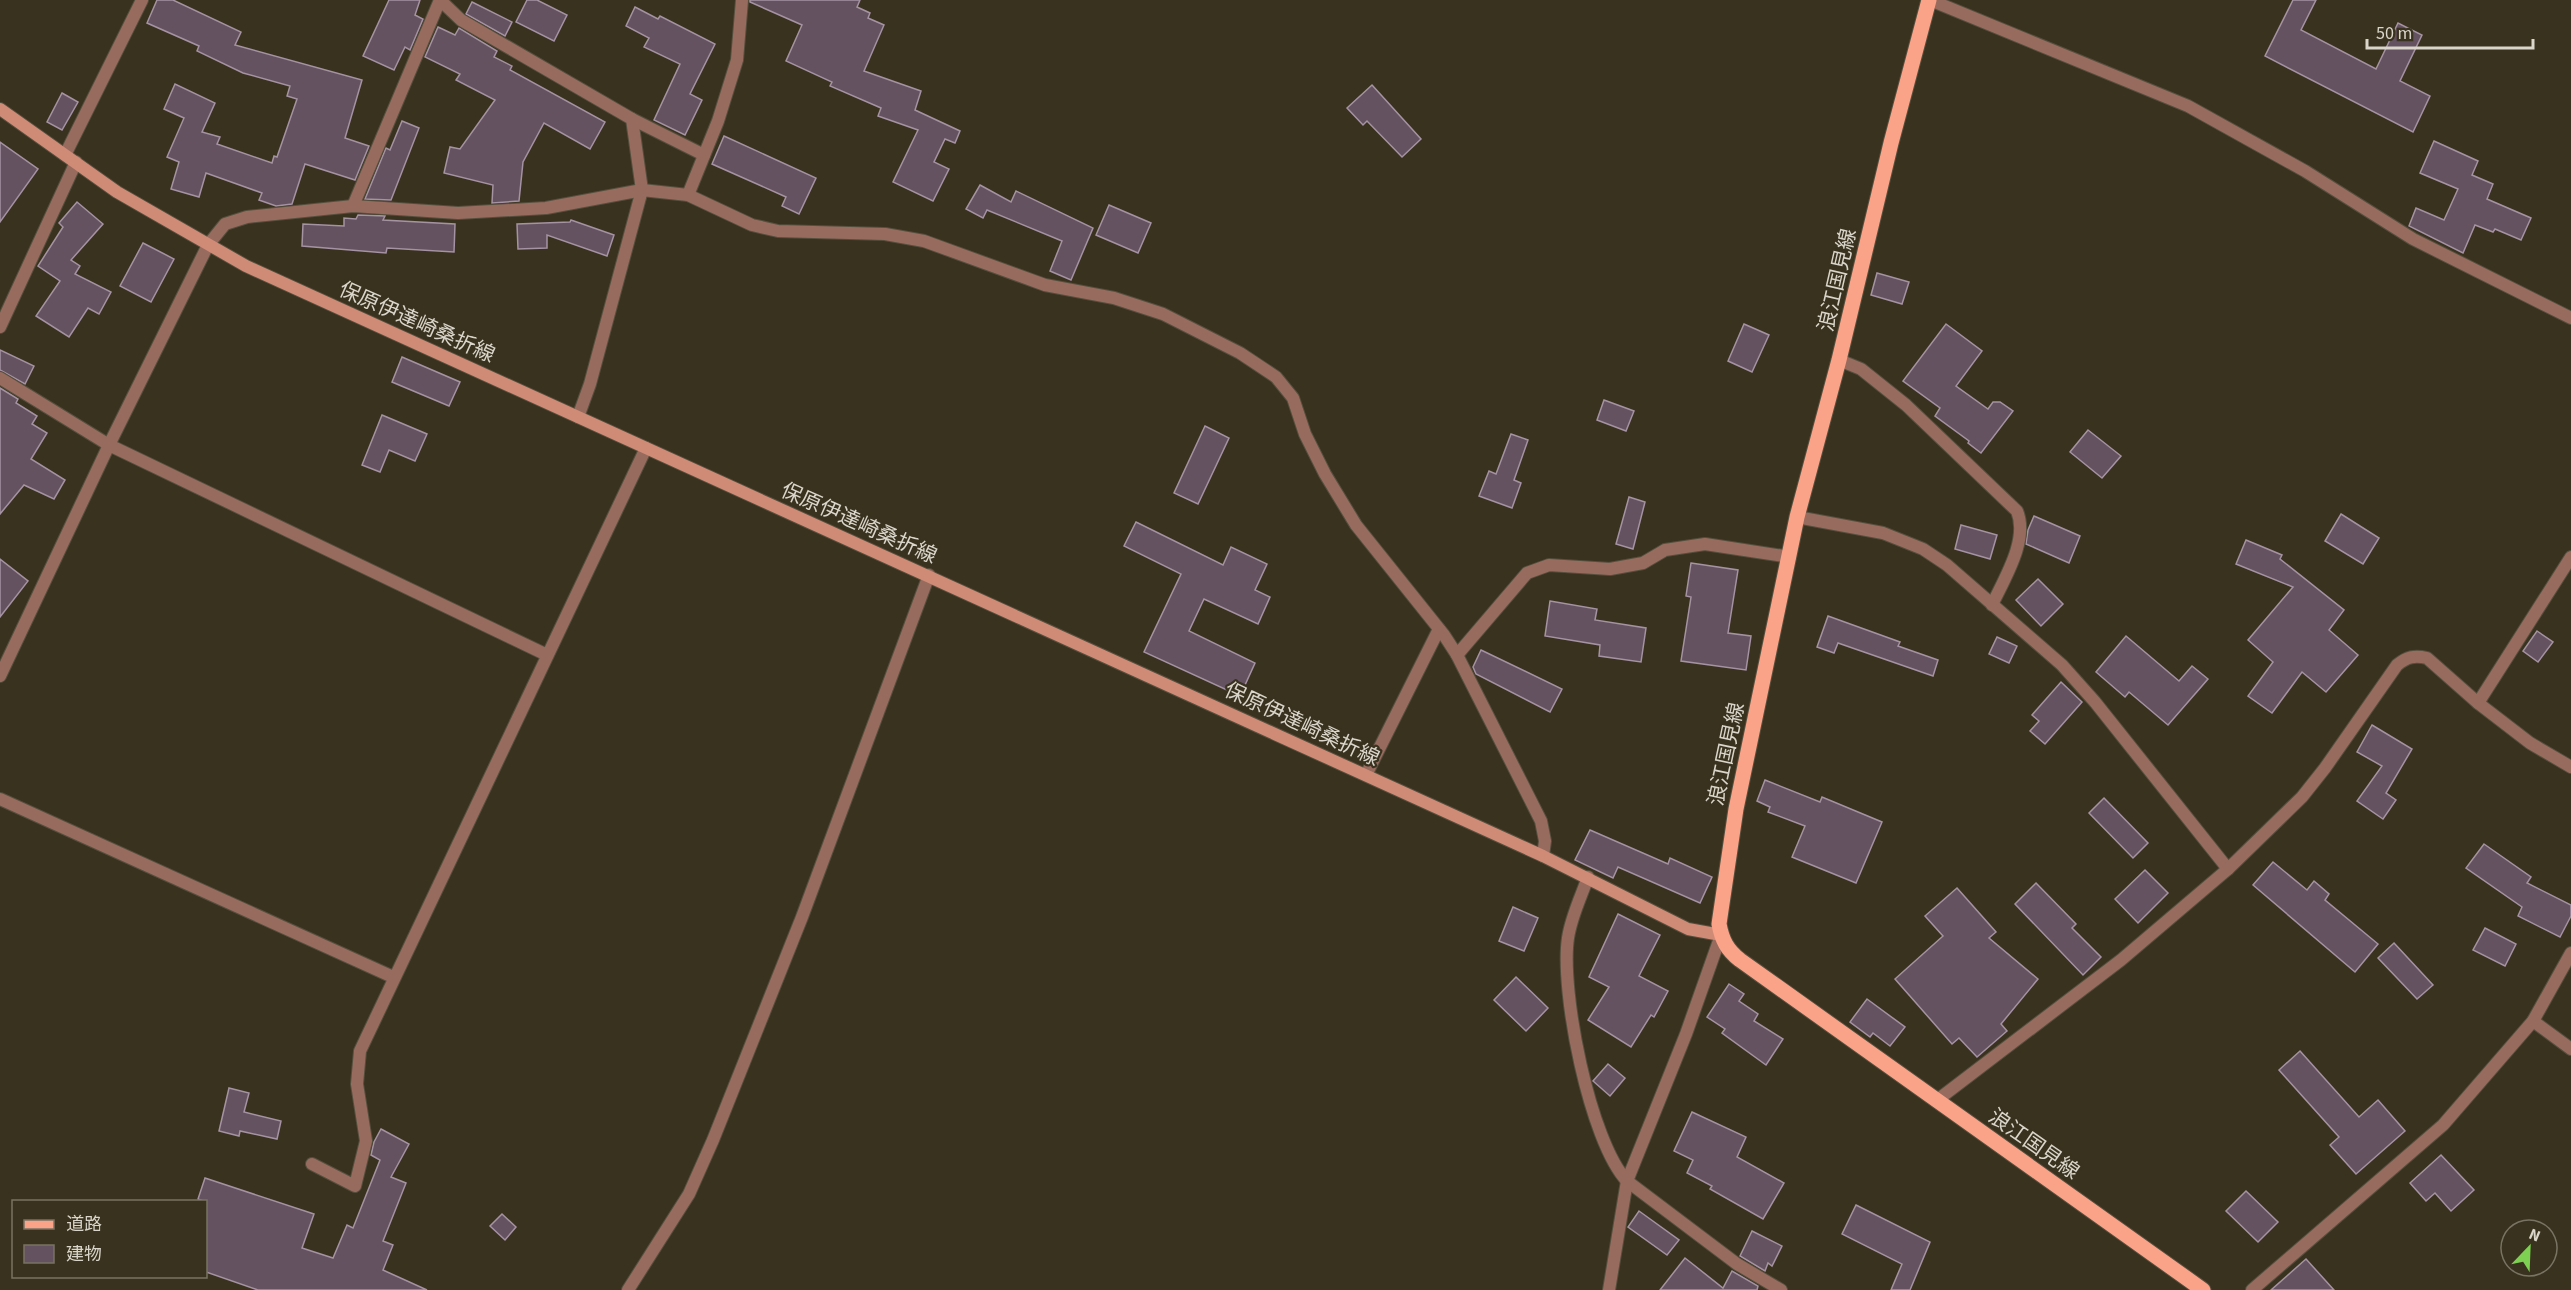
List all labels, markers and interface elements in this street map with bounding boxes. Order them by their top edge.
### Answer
scale bar [2367,12,2534,50]
text: 50 m [2376,21,2412,46]
street label: 浪江国見線 [1811,225,1863,335]
street label: 保原伊達崎桑折線 [334,274,500,370]
street label: 保原伊達崎桑折線 [776,475,942,571]
street label: 保原伊達崎桑折線 [1220,675,1384,773]
street label: 浪江国見線 [1700,700,1752,808]
street label: 浪江国見線 [1982,1102,2086,1186]
legend [12,1200,207,1278]
text: 道路 [66,1212,102,1237]
north arrow [2499,1218,2559,1278]
text: N [2525,1223,2544,1247]
text: 建物 [66,1242,102,1267]

